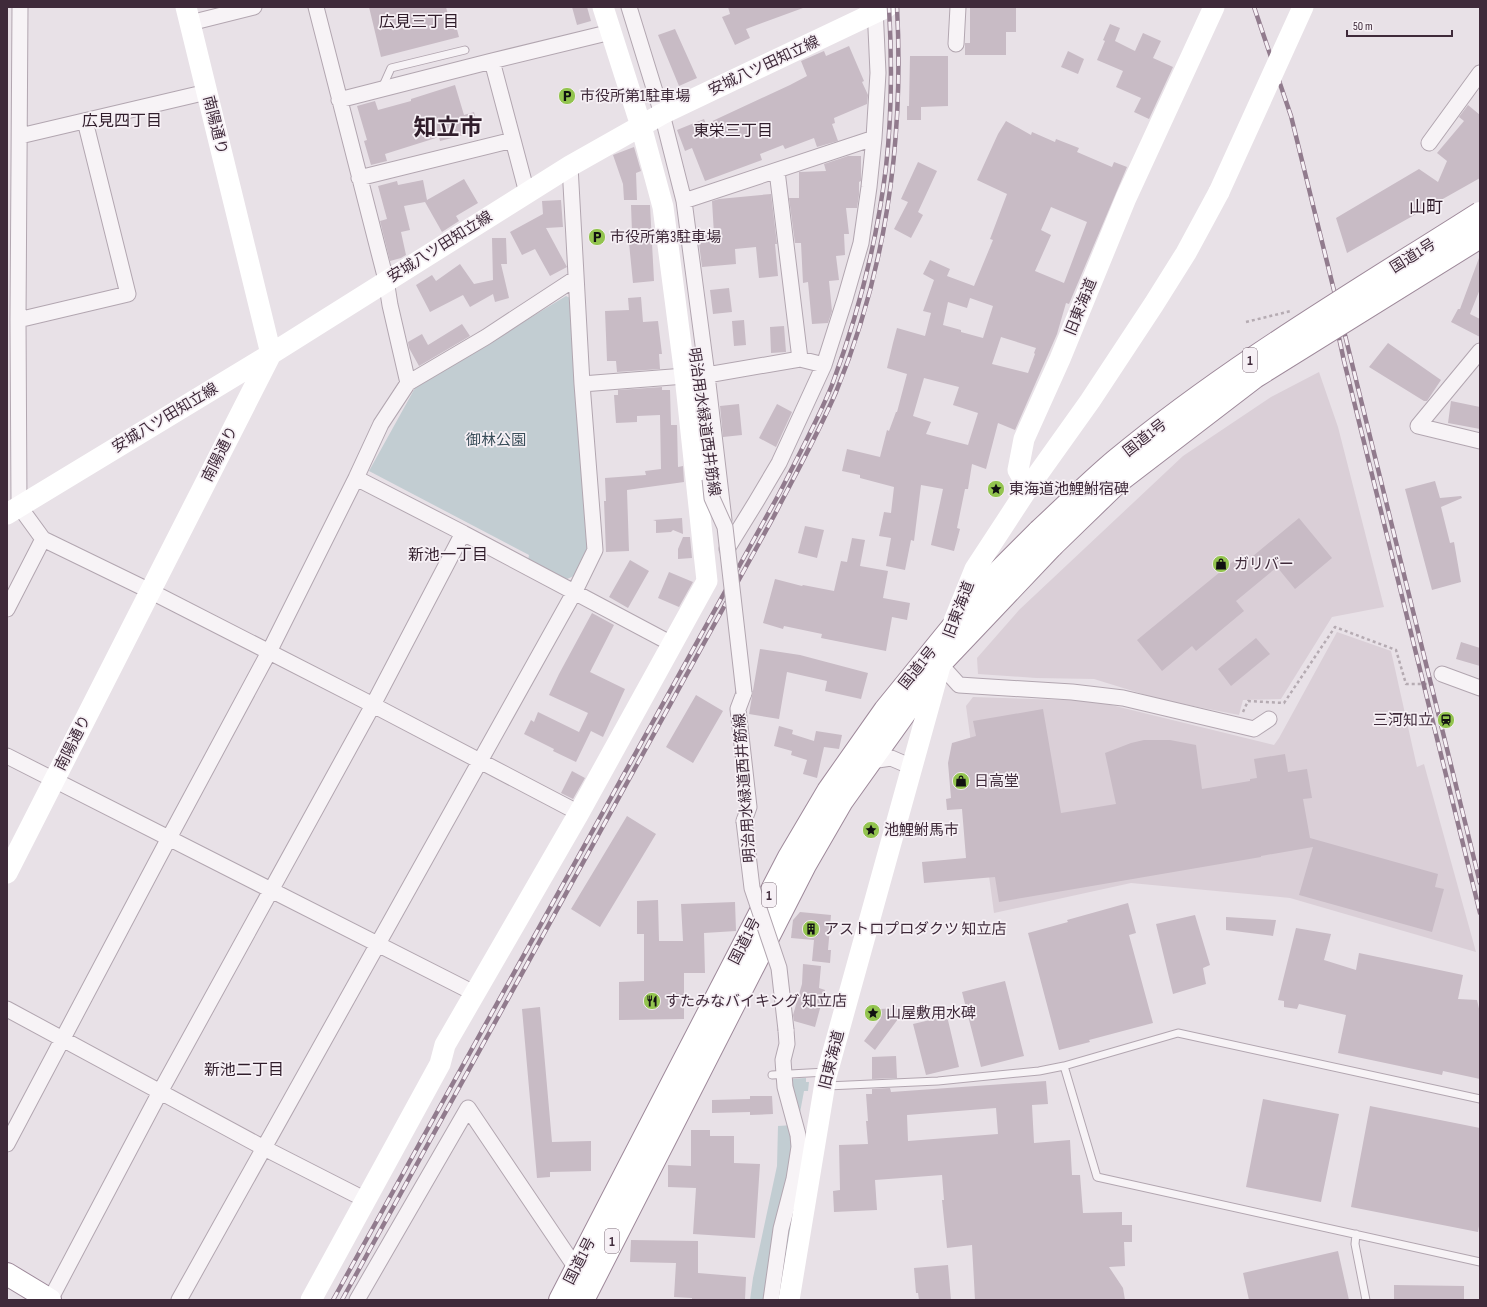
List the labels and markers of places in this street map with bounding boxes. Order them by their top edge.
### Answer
parking icon: 市役所第1駐車場 [557,86,577,106]
place label: 市役所第1駐車場 [580,87,690,106]
parking icon: 市役所第3駐車場 [587,227,607,247]
place label: 市役所第3駐車場 [610,228,721,247]
place icon: 東海道池鯉鮒宿碑 [986,479,1006,499]
place label: 東海道池鯉鮒宿碑 [1009,480,1129,499]
shop icon: ガリバー [1211,554,1231,574]
place label: ガリバー [1234,555,1294,574]
station icon: 三河知立 [1436,710,1456,730]
place label: 三河知立 [1373,711,1433,730]
shop icon: 日高堂 [951,771,971,791]
place label: 日高堂 [974,772,1019,791]
place icon: 池鯉鮒馬市 [861,820,881,840]
place label: 池鯉鮒馬市 [884,821,959,840]
building icon: アストロプロダクツ 知立店 [801,919,821,939]
place label: アストロプロダクツ 知立店 [824,920,1006,939]
restaurant icon: すたみなバイキング 知立店 [642,991,662,1011]
place label: すたみなバイキング 知立店 [665,992,847,1011]
place icon: 山屋敷用水碑 [863,1003,883,1023]
place label: 山屋敷用水碑 [886,1004,976,1023]

